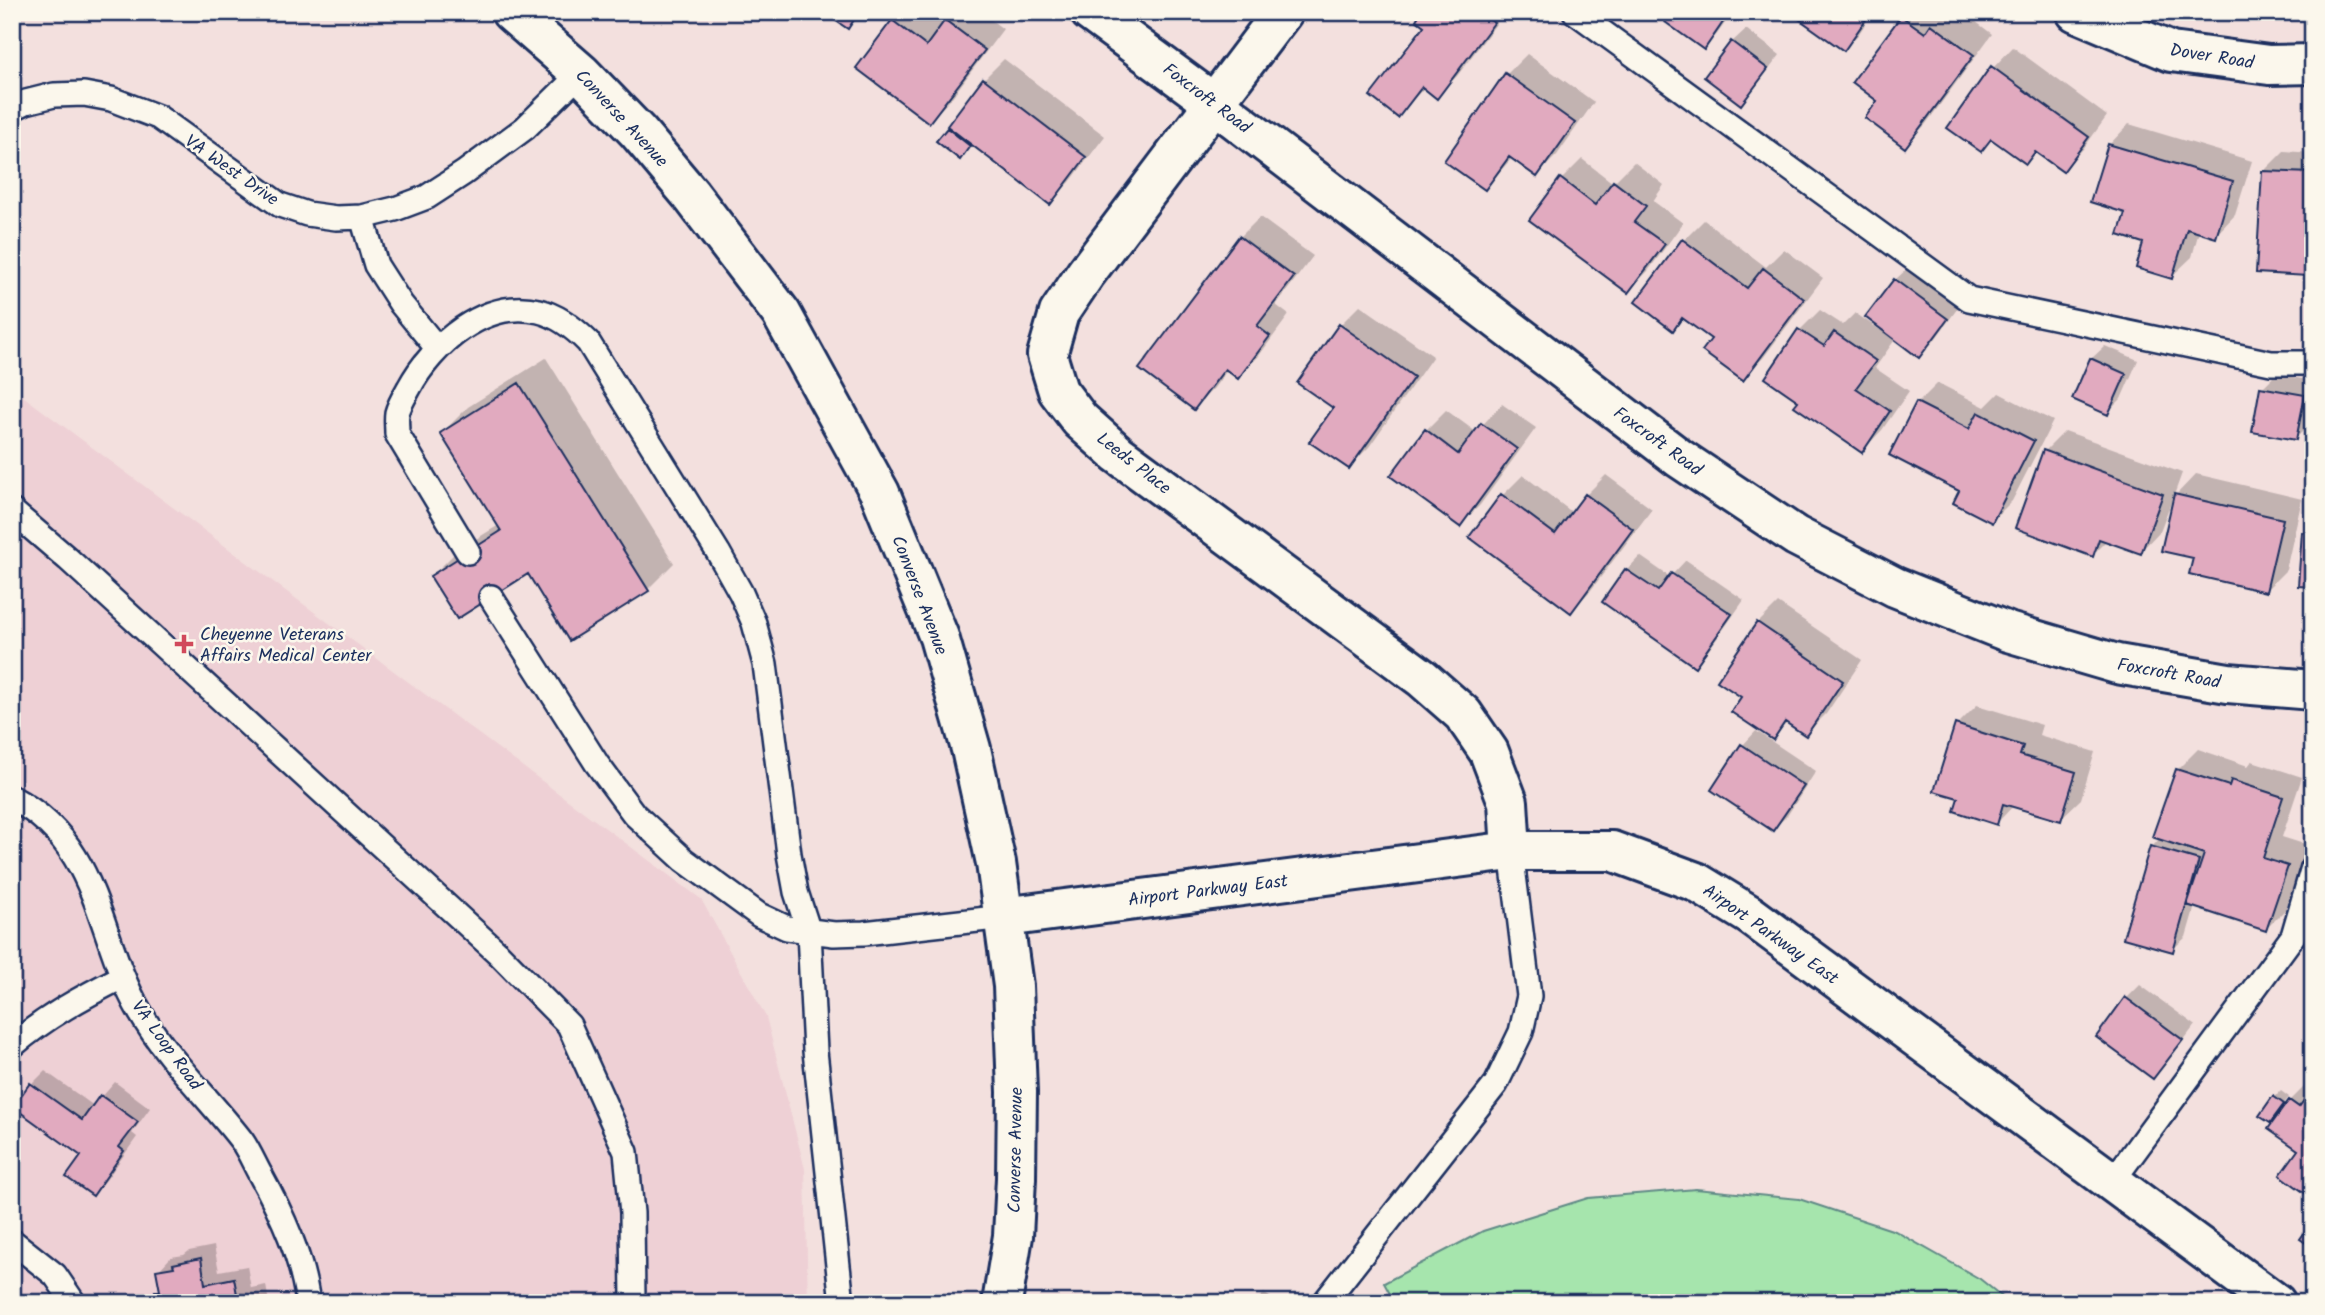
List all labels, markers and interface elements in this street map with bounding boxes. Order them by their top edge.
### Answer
street label: Dover Road [2168,37,2257,79]
street label: Foxcroft Road [1156,56,1257,143]
street label: Converse Avenue [567,63,675,175]
street label: VA West Drive [178,128,284,214]
street label: Foxcroft Road [1606,400,1709,485]
street label: Leeds Place [1089,425,1177,503]
street label: Converse Avenue [882,531,955,660]
place label: Cheyenne Veterans Affairs Medical Center [200,621,372,671]
marker: Cheyenne Veterans Affairs Medical Center [174,634,194,654]
street label: Foxcroft Road [2115,651,2224,698]
street label: Airport Parkway East [1127,867,1291,916]
street label: Airport Parkway East [1696,877,1845,994]
street label: VA Loop Road [123,995,209,1098]
street label: Converse Avenue [1001,1087,1032,1213]

